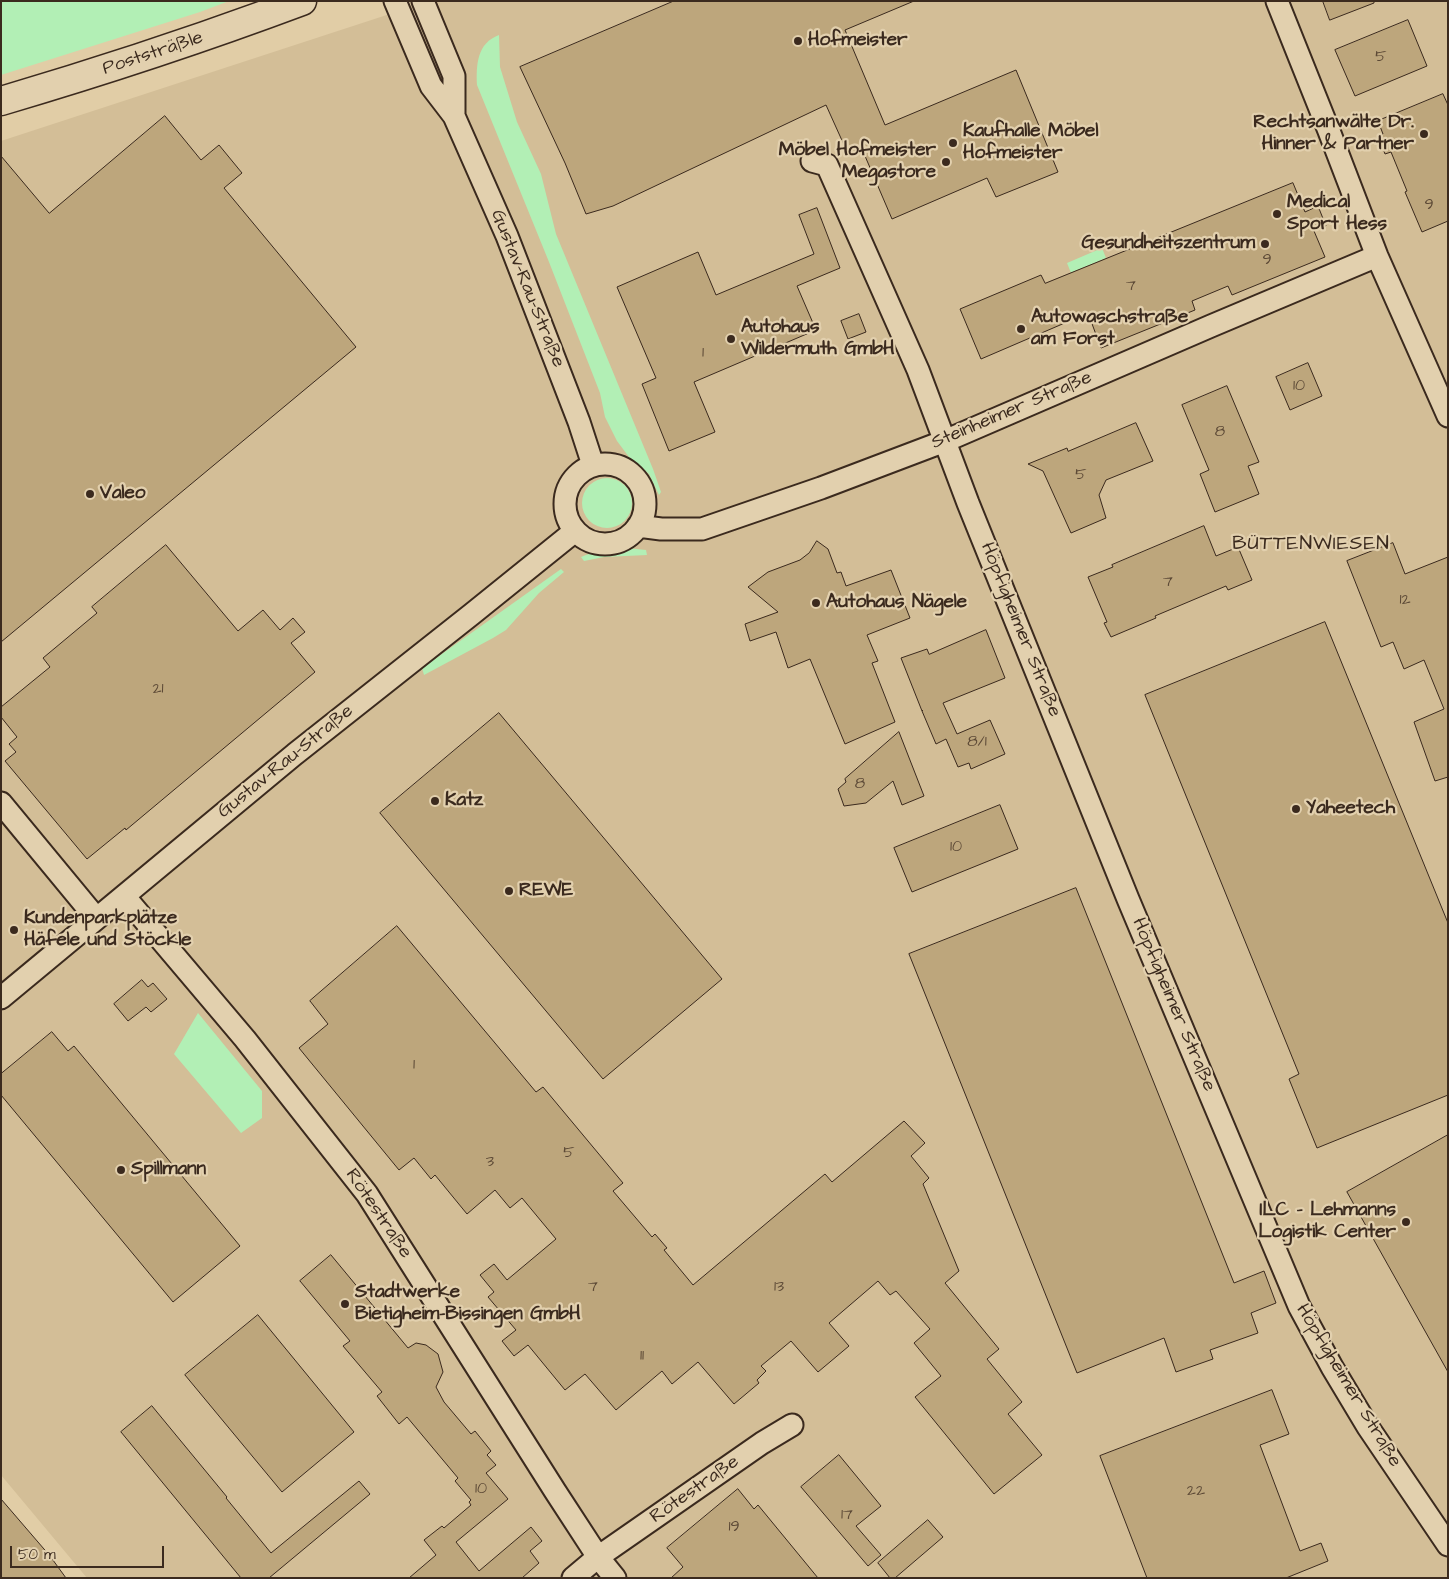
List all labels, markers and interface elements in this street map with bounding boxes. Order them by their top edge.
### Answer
street label: Poststräßle [100,27,206,81]
place label: Hofmeister [808,30,907,52]
marker: Hofmeister [792,35,804,47]
house number: 5 [1375,48,1387,68]
place label: Rechtsanwälte Dr. Hinner & Partner [1253,112,1414,156]
place label: Kaufhalle Möbel Hofmeister [963,121,1098,165]
marker: Rechtsanwälte Dr. Hinner & Partner [1418,128,1430,140]
marker: Kaufhalle Möbel Hofmeister [947,137,959,149]
place label: Möbel Hofmeister Megastore [779,140,936,184]
marker: Möbel Hofmeister Megastore [940,156,952,168]
place label: Medical Sport Hess [1287,192,1387,236]
house number: 9 [1424,196,1434,216]
street label: Gustav-Rau-Straße [485,207,569,371]
marker: Medical Sport Hess [1271,208,1283,220]
place label: Gesundheitszentrum [1082,233,1255,255]
marker: Gesundheitszentrum [1259,238,1271,250]
house number: 9 [1262,251,1272,271]
house number: 7 [1126,277,1136,297]
place label: Autowaschstraße am Forst [1031,307,1188,351]
place label: Autohaus Wildermuth GmbH [741,317,894,361]
marker: Autowaschstraße am Forst [1015,323,1027,335]
marker: Autohaus Wildermuth GmbH [725,333,737,345]
house number: 1 [702,344,704,364]
street label: Steinheimer Straße [928,367,1096,455]
house number: 10 [1293,377,1305,397]
house number: 8 [1215,423,1225,443]
house number: 5 [1075,466,1087,486]
place label: Valeo [100,483,146,505]
marker: Valeo [84,488,96,500]
district label: BÜTTENWIESEN [1231,533,1391,557]
street label: Höpfigheimer Straße [975,539,1065,721]
house number: 7 [1163,573,1173,593]
house number: 12 [1399,591,1411,611]
place label: Autohaus Nägele [826,592,967,614]
marker: Autohaus Nägele [810,597,822,609]
house number: 21 [152,680,164,700]
street label: Gustav-Rau-Straße [214,700,358,824]
house number: 8/1 [967,733,987,753]
house number: 8 [855,775,865,795]
place label: Katz [445,790,483,812]
marker: Katz [429,795,441,807]
place label: Yaheetech [1306,798,1395,820]
marker: Yaheetech [1290,803,1302,815]
house number: 10 [950,838,962,858]
place label: REWE [519,880,573,902]
marker: REWE [503,885,515,897]
place label: Kundenparkplätze Häfele und Stöckle [24,908,192,952]
street label: Höpfigheimer Straße [1126,915,1220,1095]
marker: Kundenparkplätze Häfele und Stöckle [8,924,20,936]
house number: 1 [413,1056,415,1076]
house number: 5 [563,1144,575,1164]
house number: 3 [486,1153,494,1173]
place label: Spillmann [131,1159,206,1181]
marker: Spillmann [115,1164,127,1176]
street label: Rötestraße [340,1165,416,1263]
place label: ILC - Lehmanns Logistik Center [1258,1200,1396,1244]
marker: ILC - Lehmanns Logistik Center [1400,1216,1412,1228]
house number: 7 [588,1278,598,1298]
house number: 13 [774,1278,784,1298]
place label: Stadtwerke Bietigheim-Bissingen GmbH [355,1282,580,1326]
marker: Stadtwerke Bietigheim-Bissingen GmbH [339,1298,351,1310]
street label: Höpfigheimer Straße [1290,1300,1406,1472]
house number: 11 [640,1347,644,1367]
street label: Rötestraße [646,1451,744,1529]
house number: 10 [475,1480,487,1500]
house number: 22 [1187,1482,1205,1502]
house number: 17 [841,1506,853,1526]
house number: 19 [728,1518,740,1538]
scale bar [12,1536,166,1568]
text: 50 m [18,1544,56,1565]

